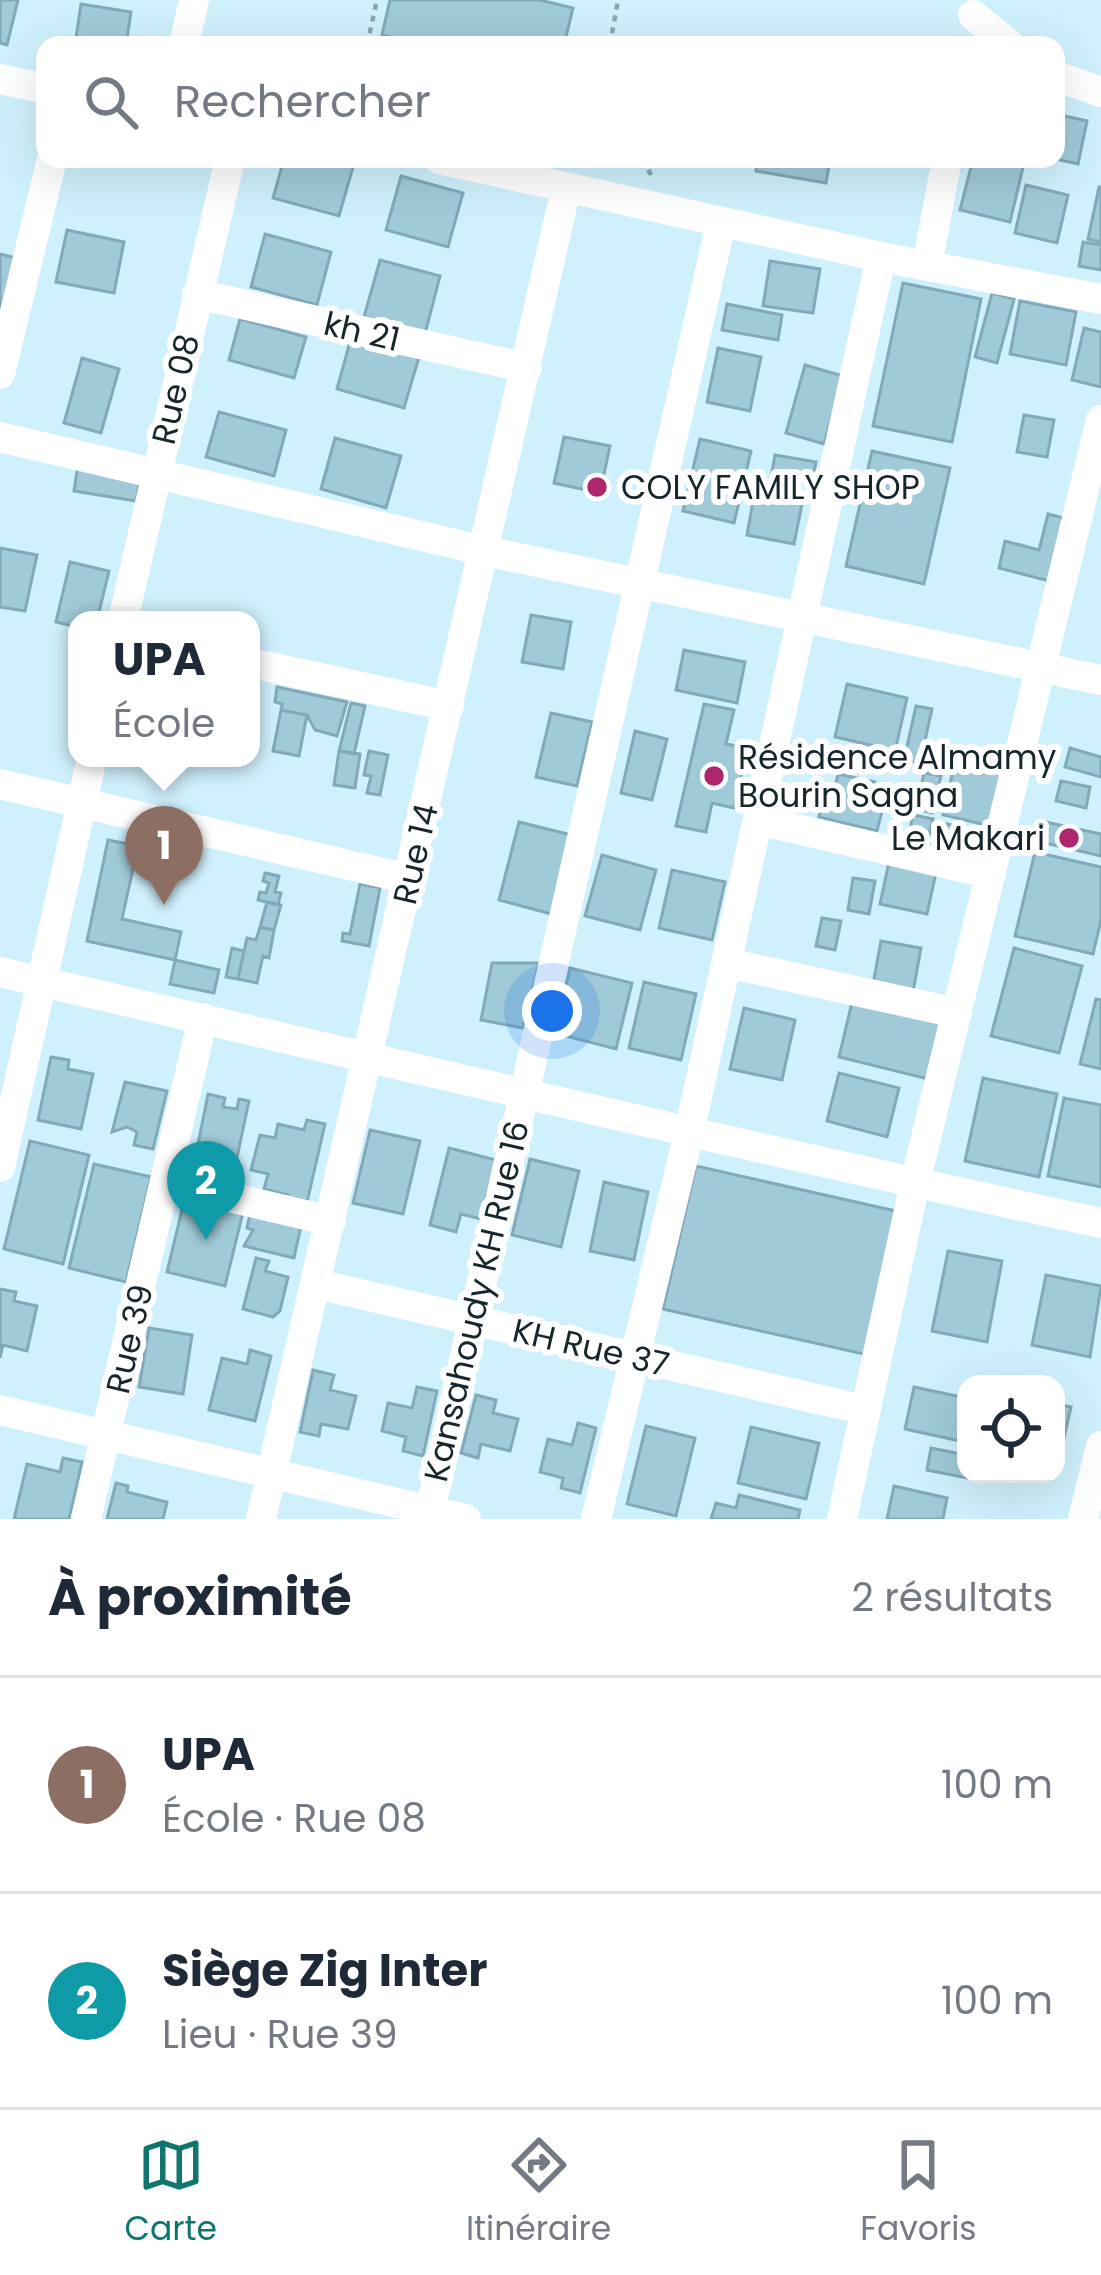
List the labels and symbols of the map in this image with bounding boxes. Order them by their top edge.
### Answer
street label: kh 21 [319,300,404,363]
street label: Rue 08 [140,329,211,449]
place label: COLY FAMILY SHOP [621,464,920,511]
marker: COLY FAMILY SHOP [584,474,610,500]
place label: Résidence Almamy Bourin Sagna [738,734,1057,819]
marker: Résidence Almamy Bourin Sagna [701,763,727,789]
street label: Rue 14 [381,799,450,909]
pin: 1 [125,806,203,905]
place label: Le Makari [891,815,1045,862]
marker: Le Makari [1056,825,1082,851]
your location [522,981,582,1041]
street label: Kansahoudy KH Rue 16 [412,1116,541,1486]
pin: 2 [167,1141,245,1240]
street label: Rue 39 [94,1280,165,1398]
street label: KH Rue 37 [508,1307,674,1388]

